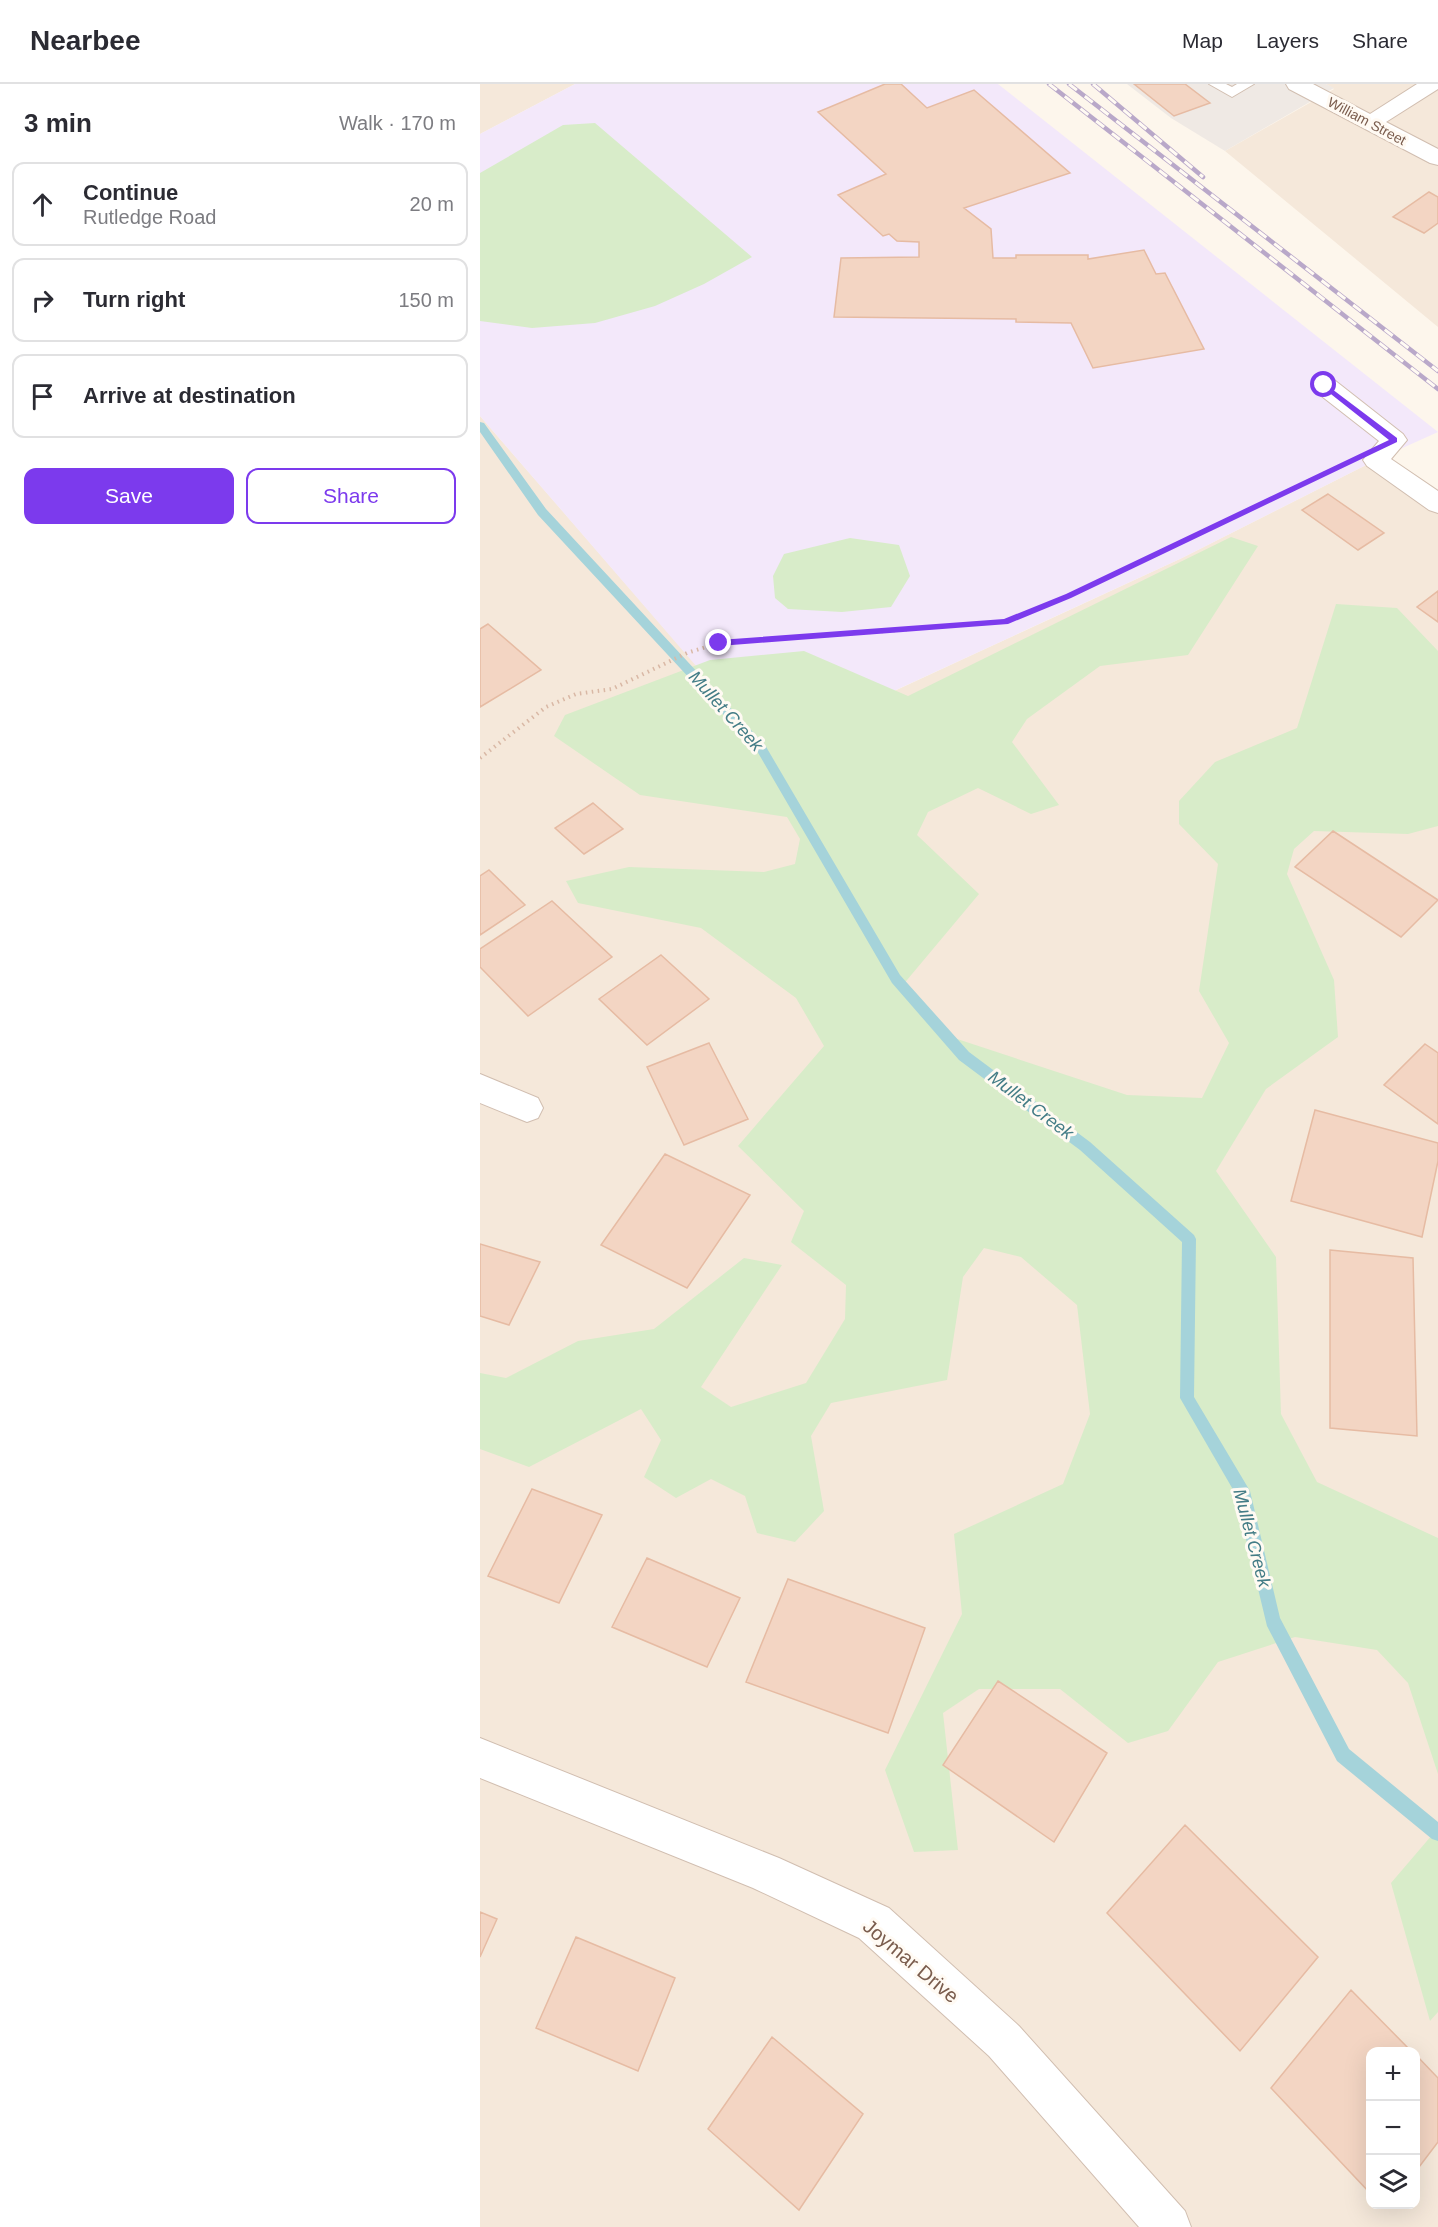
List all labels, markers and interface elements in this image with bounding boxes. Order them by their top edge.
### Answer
text: Nearbee [30,25,141,56]
text: Map [1182,29,1223,52]
text: Layers [1256,29,1319,52]
text: Share [1352,29,1408,52]
street label: William Street [1325,94,1409,148]
text: 3 min [24,108,92,138]
text: Walk · 170 m [339,112,456,134]
text: Continue [83,180,178,205]
icon: ahead [26,188,59,221]
text: 20 m [410,193,454,215]
text: Rutledge Road [83,206,216,228]
icon: right [26,284,59,317]
text: Turn right [83,287,185,312]
text: 150 m [398,289,454,311]
route start [1310,371,1336,397]
icon: arrive [26,380,59,413]
text: Arrive at destination [83,383,296,408]
button: Save [24,468,234,524]
button: Share [246,468,456,524]
route end [705,629,731,655]
water label: Mullet Creek [685,667,768,756]
water label: Mullet Creek [985,1067,1078,1144]
water label: Mullet Creek [1229,1487,1275,1590]
street label: Joymar Drive [859,1915,963,2007]
map controls [1366,2047,1420,2209]
button: + [1366,2047,1420,2101]
button: − [1366,2101,1420,2155]
button: layers [1366,2155,1420,2209]

